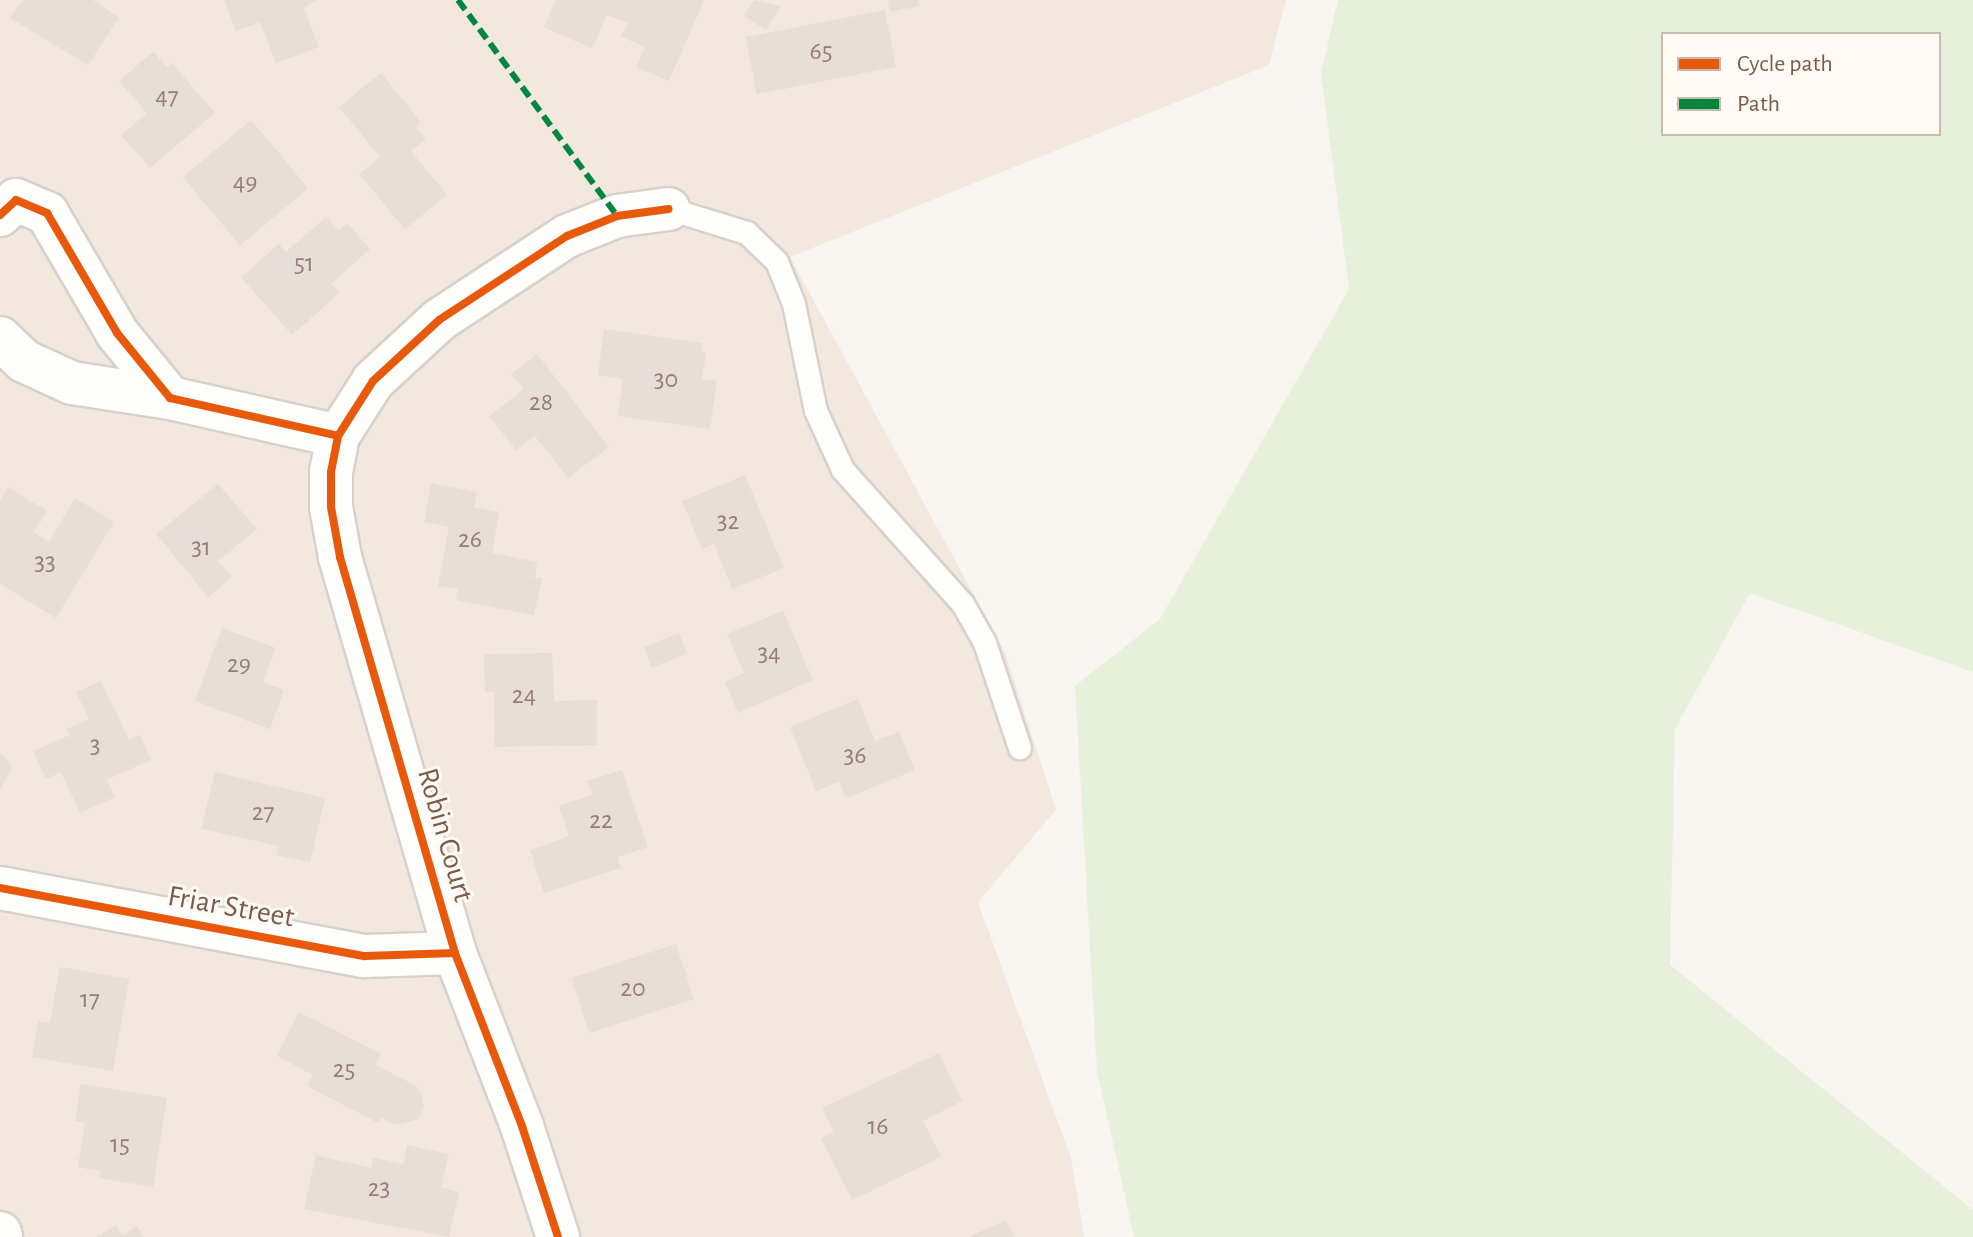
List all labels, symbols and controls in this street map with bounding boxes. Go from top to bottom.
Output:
legend [1661,32,1941,136]
house number: 65 [809,36,833,68]
text: Cycle path [1737,52,1833,76]
house number: 47 [155,81,179,113]
text: Path [1737,92,1780,116]
house number: 49 [233,167,257,199]
house number: 51 [294,248,314,280]
house number: 30 [654,364,678,396]
house number: 28 [529,387,553,419]
house number: 32 [717,506,739,538]
house number: 26 [458,524,482,556]
house number: 31 [191,532,211,564]
house number: 33 [34,547,56,579]
house number: 34 [757,638,781,670]
house number: 29 [227,649,251,681]
house number: 24 [512,680,536,712]
house number: 3 [90,730,100,762]
house number: 36 [844,740,866,772]
street label: Robin Court [409,764,481,906]
house number: 27 [252,797,274,829]
house number: 22 [589,805,613,837]
street label: Friar Street [165,878,297,936]
house number: 20 [620,973,646,1005]
house number: 17 [80,984,100,1016]
house number: 25 [333,1054,355,1086]
house number: 16 [867,1111,889,1143]
house number: 15 [110,1129,130,1161]
house number: 23 [368,1173,390,1205]

